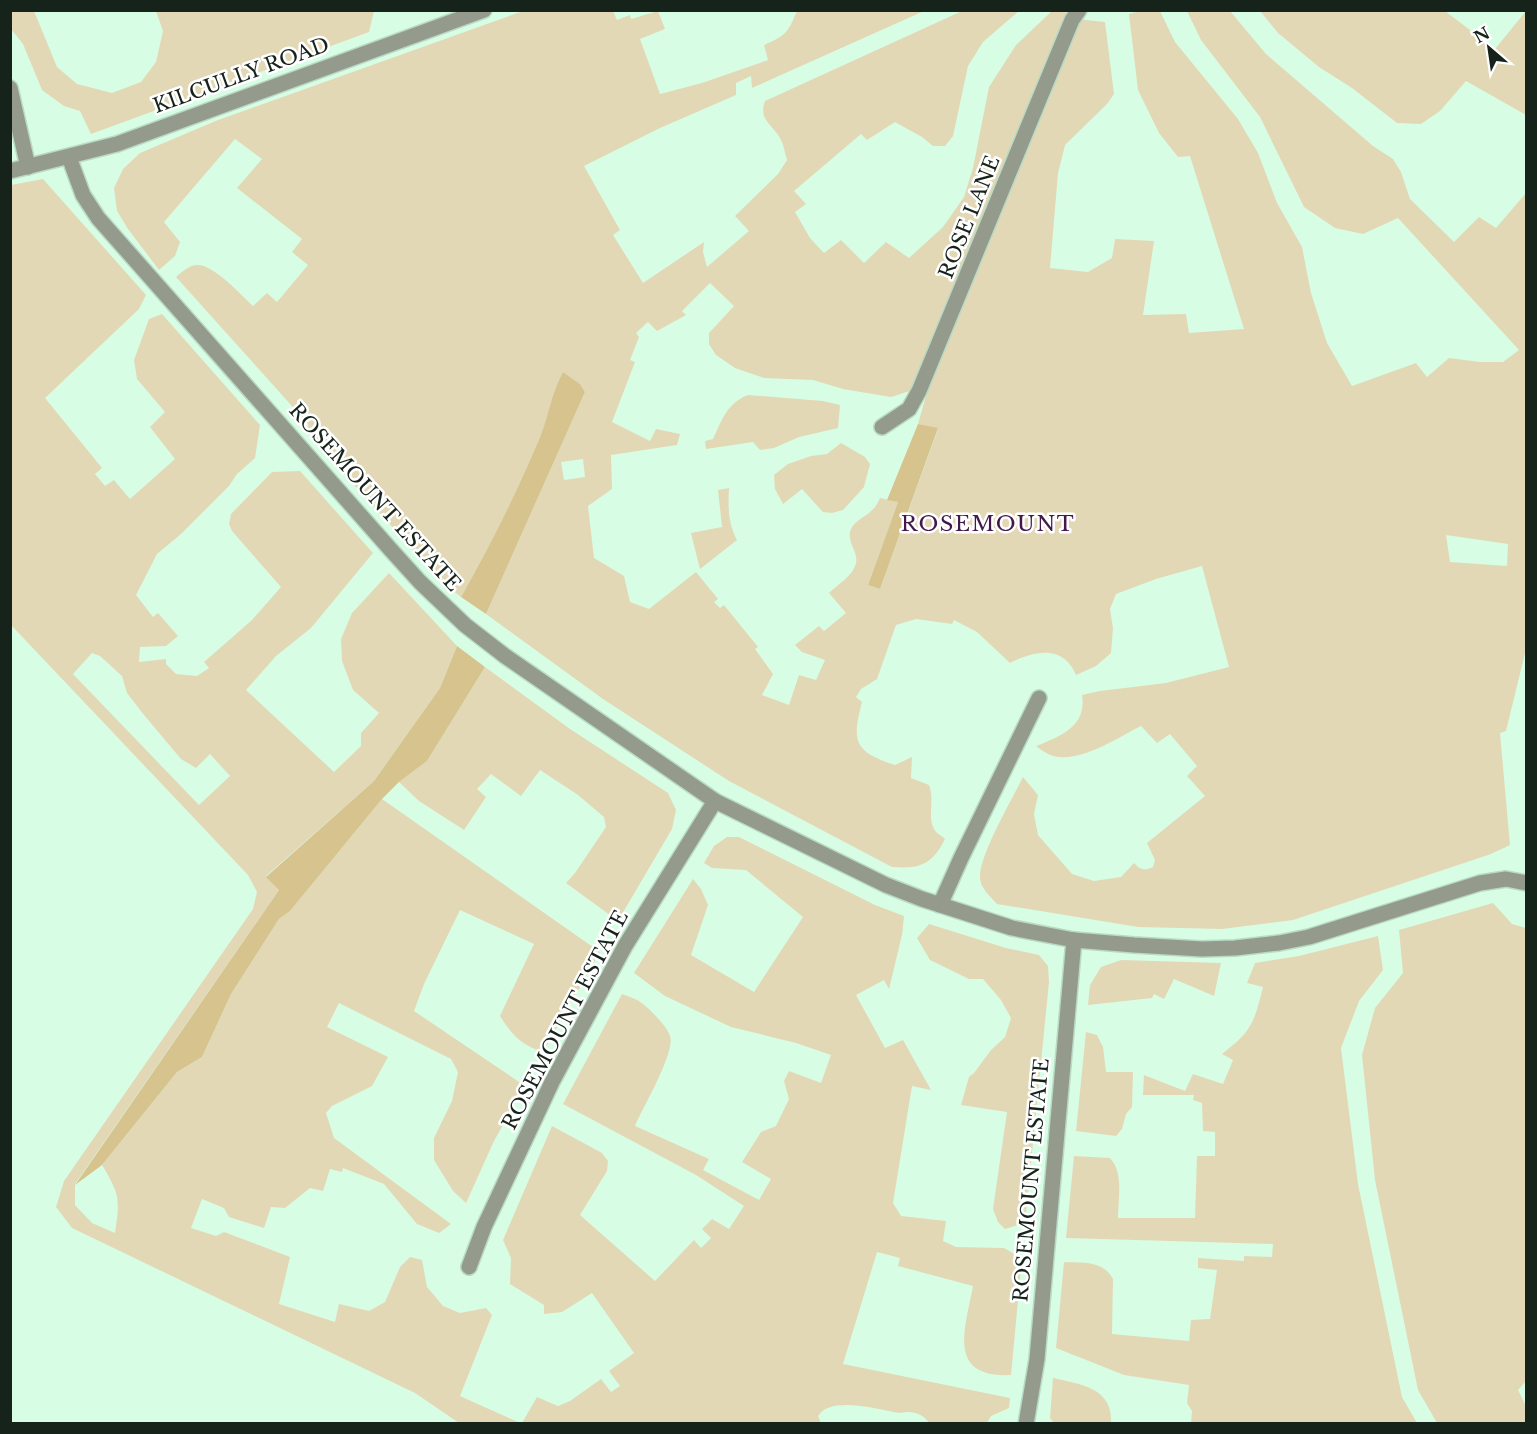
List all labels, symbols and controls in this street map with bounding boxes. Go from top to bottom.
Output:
north arrow [1459,18,1519,78]
text: N [1470,22,1493,47]
street label: KILCULLY ROAD [150,32,332,118]
street label: ROSE LANE [934,152,1004,282]
street label: ROSEMOUNT ESTATE [284,398,466,596]
district label: ROSEMOUNT [901,511,1075,537]
street label: ROSEMOUNT ESTATE [497,906,633,1134]
street label: ROSEMOUNT ESTATE [1008,1057,1054,1303]

